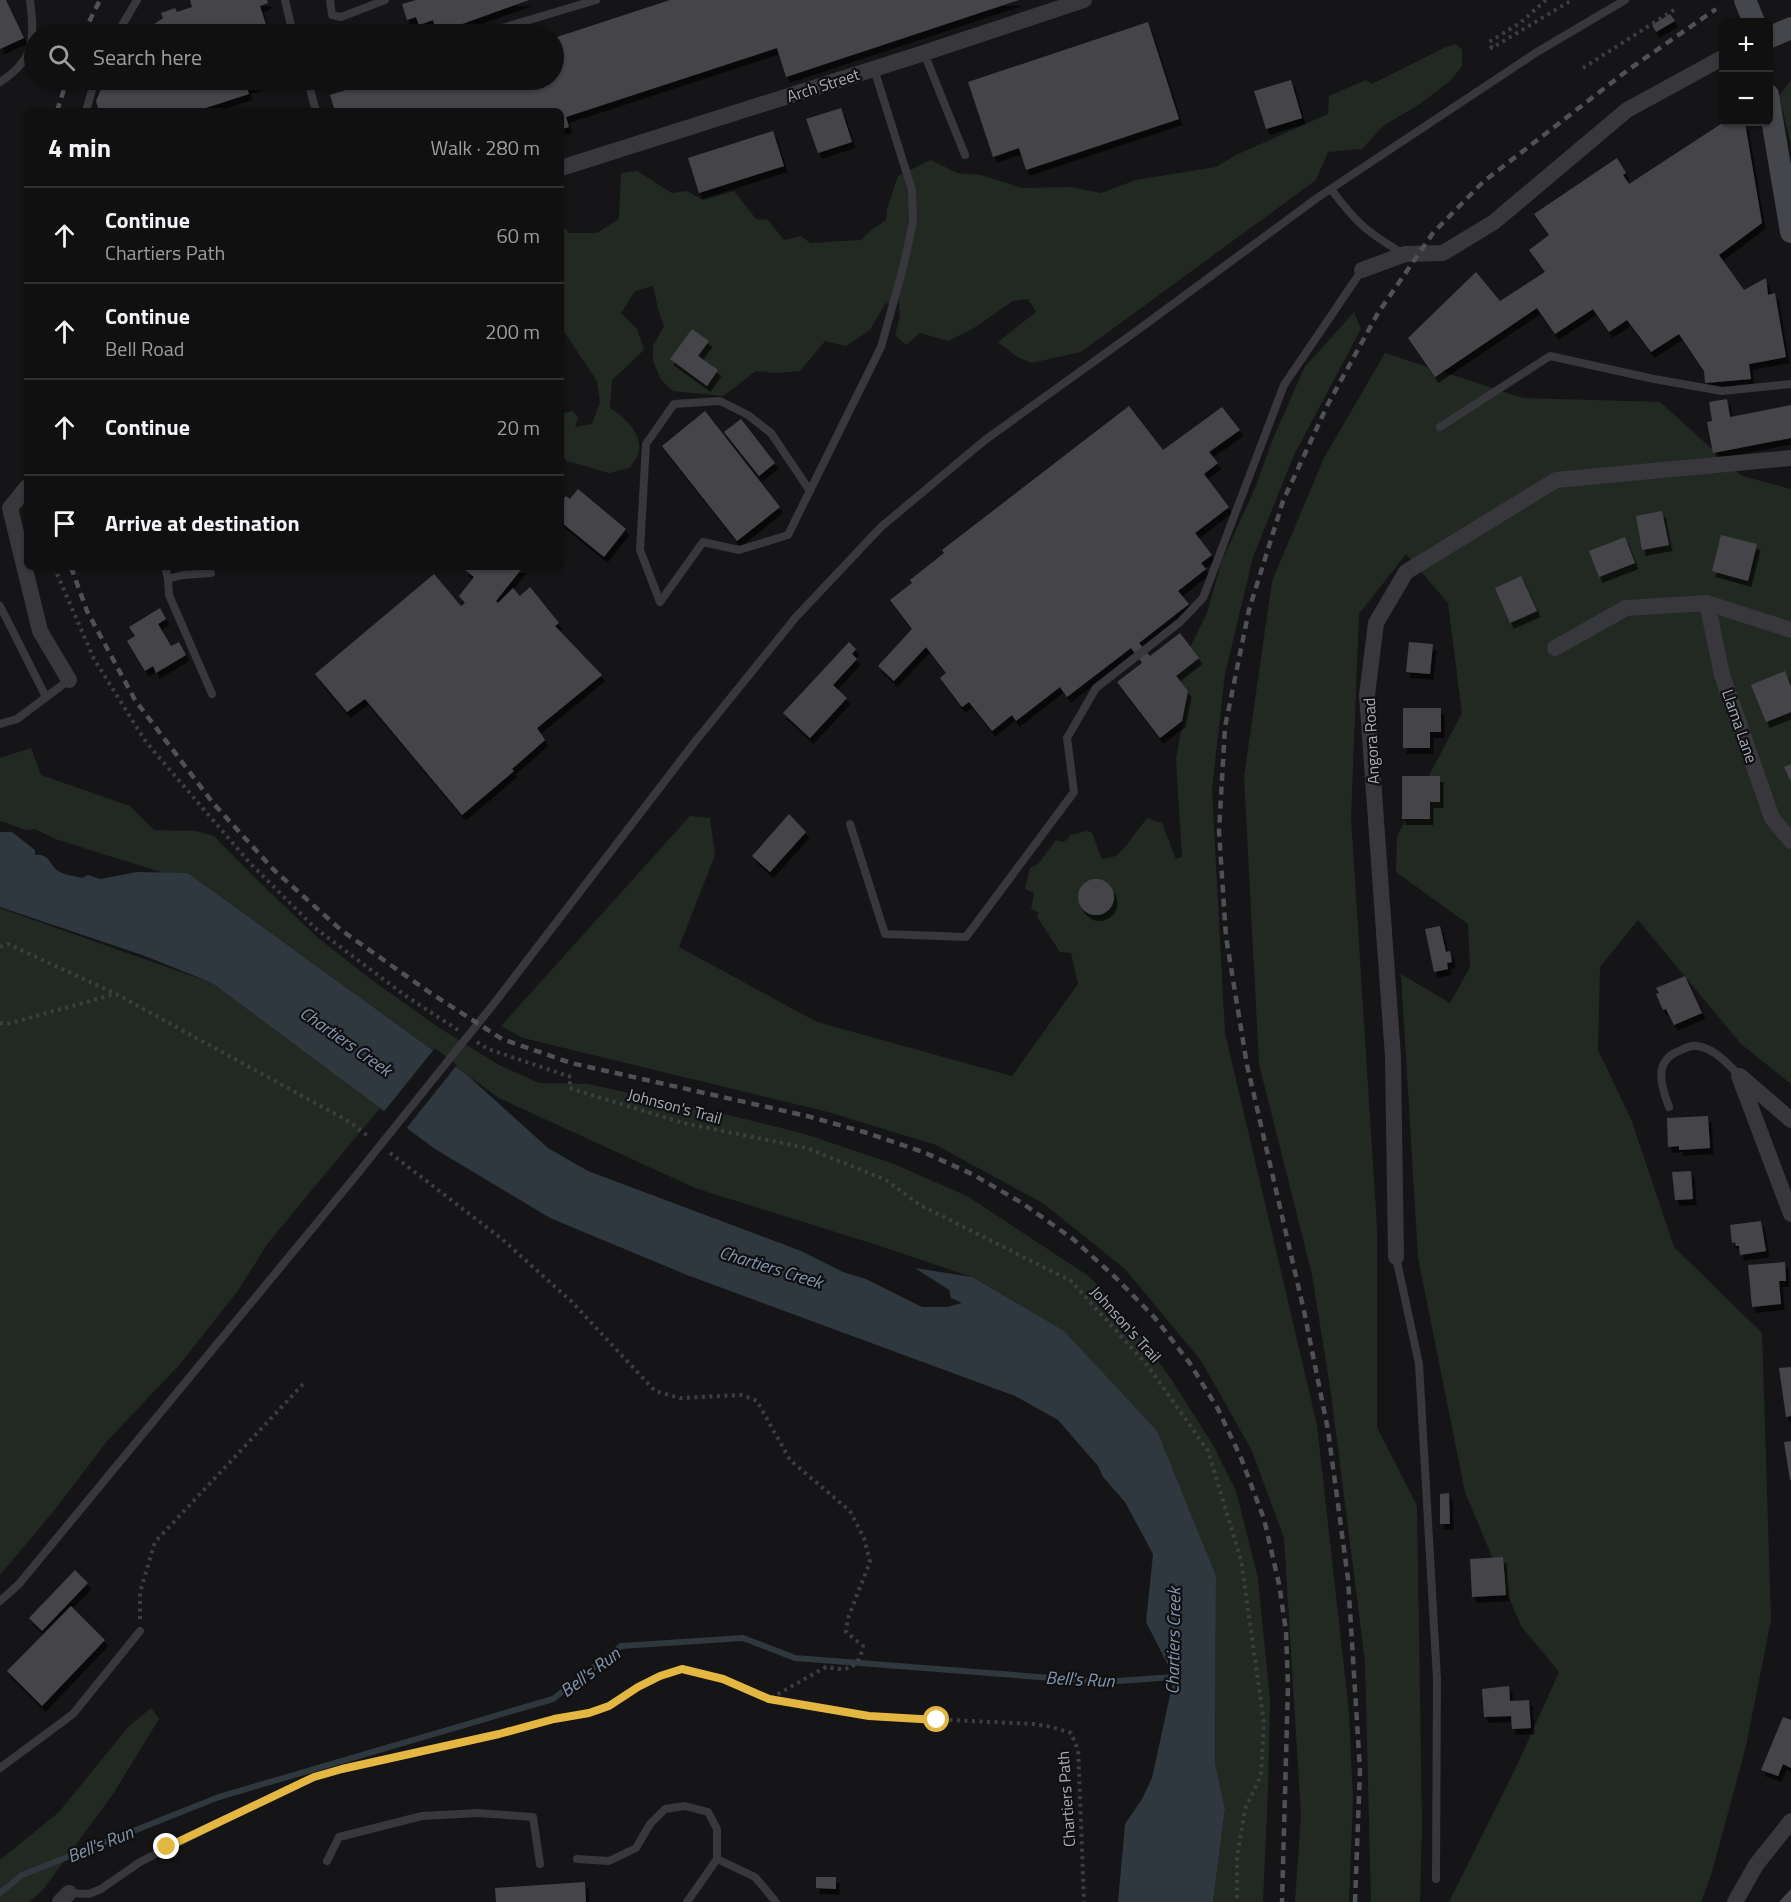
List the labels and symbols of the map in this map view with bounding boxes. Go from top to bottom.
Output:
street label: Arch Street [784,62,863,108]
street label: Llama Lane [1716,686,1764,766]
street label: Angora Road [1357,697,1385,785]
water label: Chartiers Creek [294,999,399,1084]
street label: Johnson's Trail [625,1082,725,1130]
water label: Chartiers Creek [716,1238,828,1296]
street label: Johnson's Trail [1085,1280,1167,1368]
water label: Chartiers Creek [1159,1585,1187,1695]
water label: Bell's Run [554,1640,627,1704]
water label: Bell's Run [1045,1664,1116,1694]
route start [923,1706,949,1732]
street label: Chartiers Path [1051,1750,1081,1848]
water label: Bell's Run [63,1818,138,1869]
route end [153,1833,179,1859]

